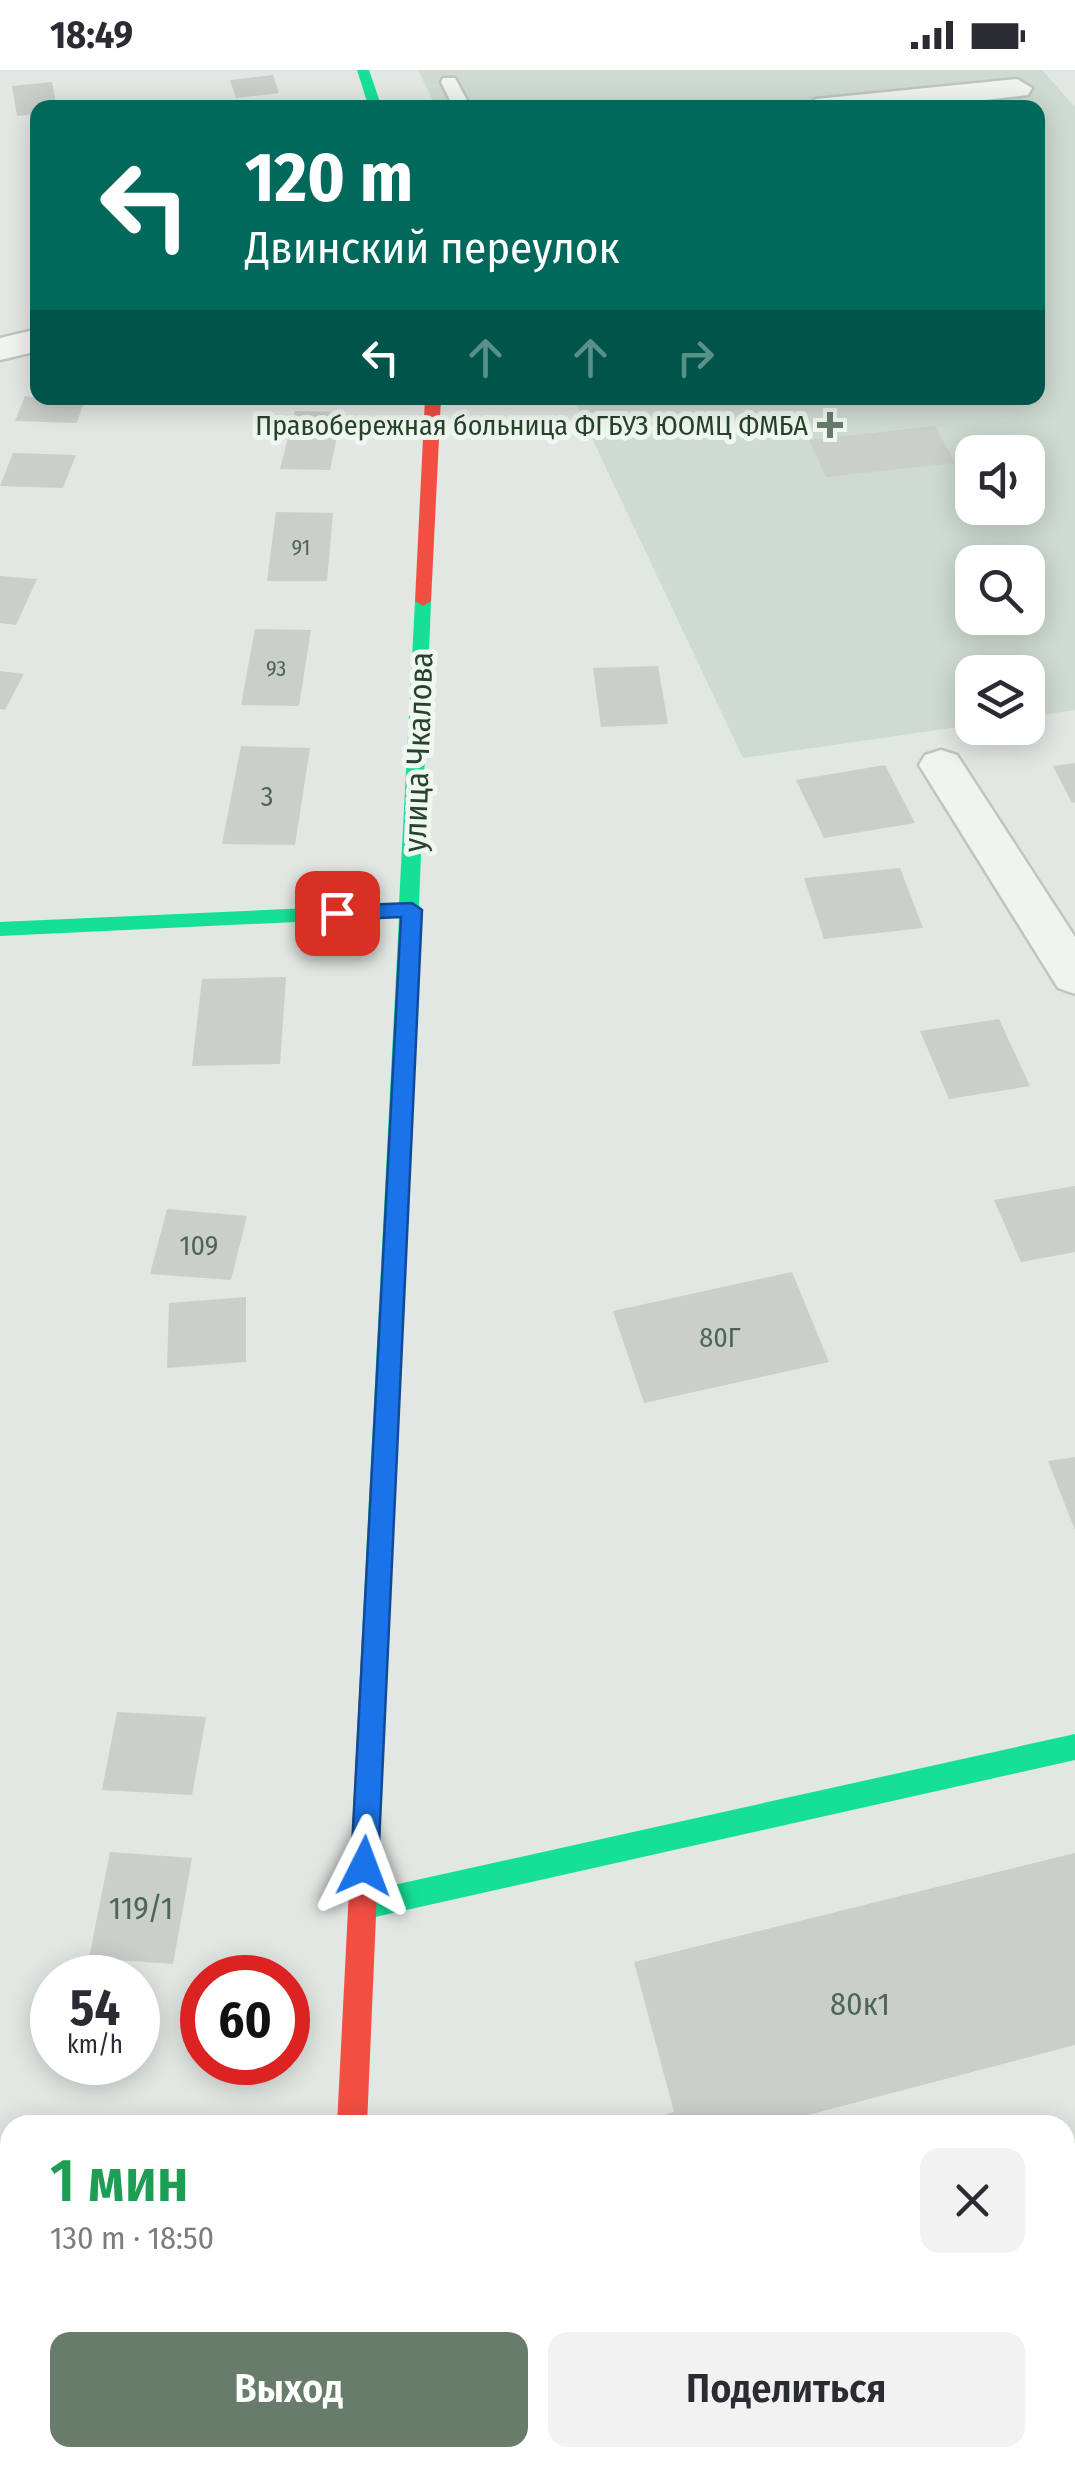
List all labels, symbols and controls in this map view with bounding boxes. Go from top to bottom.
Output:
text: 18:49 [50,12,133,58]
text: 120 m [245,136,413,220]
icon: left [80,140,210,270]
text: Двинский переулок [245,221,620,275]
icon: left [353,330,408,385]
icon: ahead [458,330,513,385]
icon: ahead [563,330,618,385]
icon: right [668,330,723,385]
place label: Правобережная больница ФГБУЗ ЮОМЦ ФМБА [255,409,808,442]
marker: Правобережная больница ФГБУЗ ЮОМЦ ФМБА [817,412,843,438]
map controls [955,435,1045,745]
button: sound [955,435,1045,525]
house number: 91 [292,534,310,561]
button: search [955,545,1045,635]
street label: улица Чкалова [396,651,440,853]
house number: 93 [266,655,286,682]
button: layers [955,655,1045,745]
house number: 3 [261,780,273,813]
pin [295,871,380,956]
icon: arrive [310,886,365,941]
house number: 109 [180,1229,218,1262]
house number: 80Г [699,1321,741,1354]
position arrow [312,1814,416,1918]
house number: 119/1 [109,1889,173,1927]
speed limit sign: 60 [180,1955,310,2085]
text: 54 [70,1978,120,2038]
house number: 80к1 [830,1985,890,2023]
text: km/h [67,2030,123,2060]
text: 1 мин [50,2145,189,2217]
button: close [920,2148,1025,2253]
text: 130 m · 18:50 [50,2219,214,2257]
button: Выход [50,2332,528,2447]
button: Поделиться [548,2332,1025,2447]

